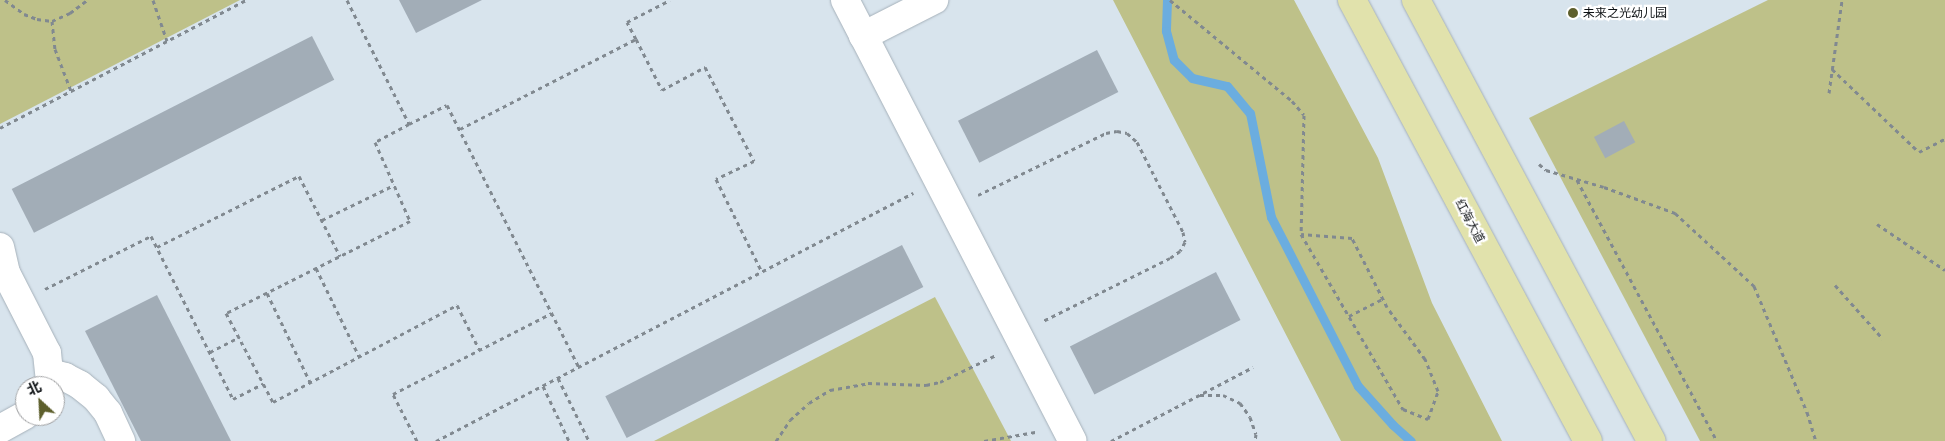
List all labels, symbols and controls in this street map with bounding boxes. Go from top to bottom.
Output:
place label: 未来之光幼儿园 [1583,6,1667,20]
marker: 未来之光幼儿园 [1567,7,1579,19]
street label: 红海大道 [1452,196,1488,246]
north arrow [15,376,65,426]
text: 北 [24,377,44,399]

